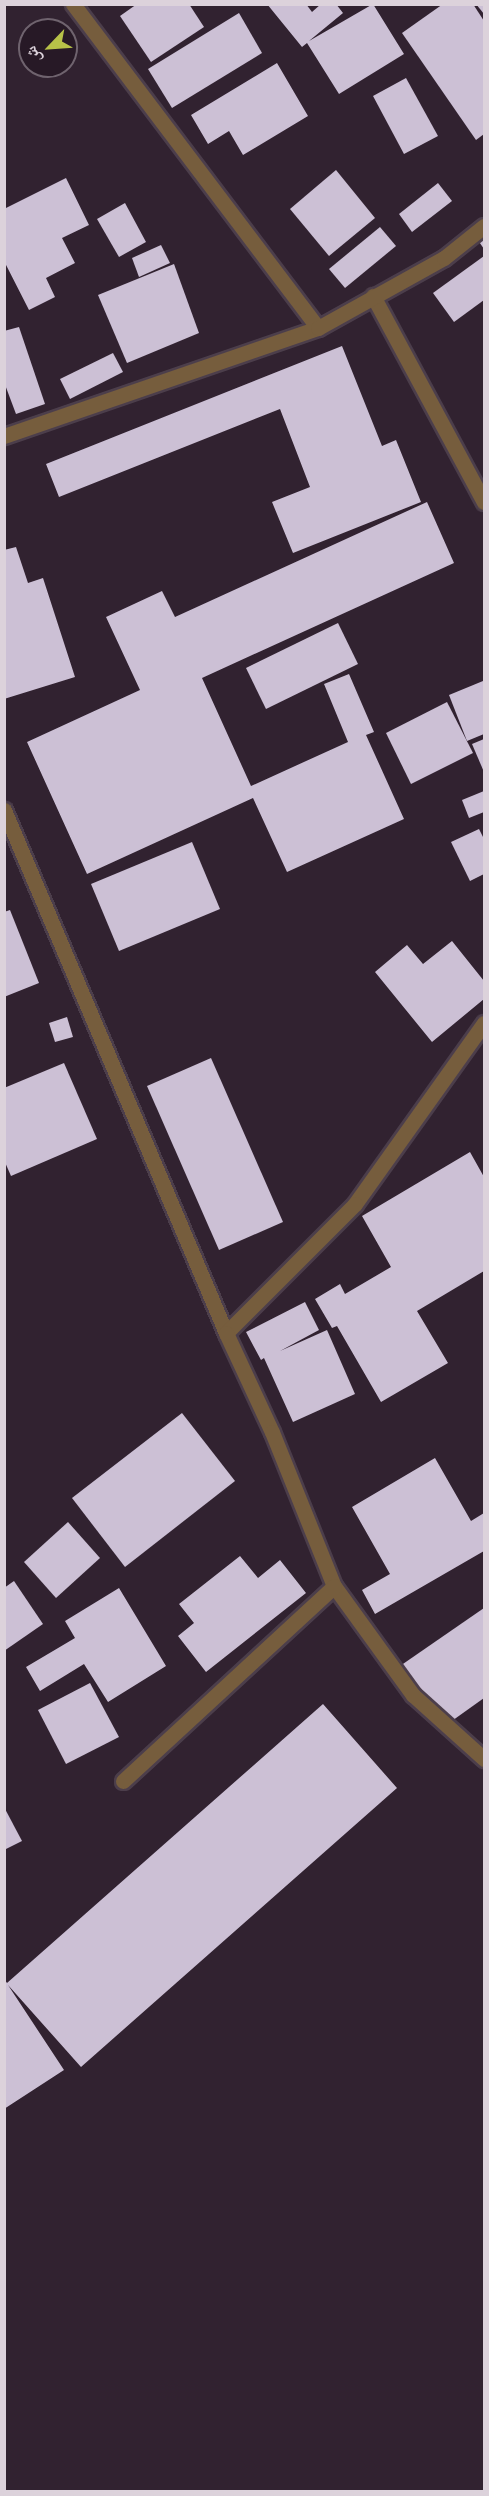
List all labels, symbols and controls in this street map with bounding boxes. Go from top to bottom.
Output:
north arrow [18,18,78,78]
text: ش [21,43,45,67]

